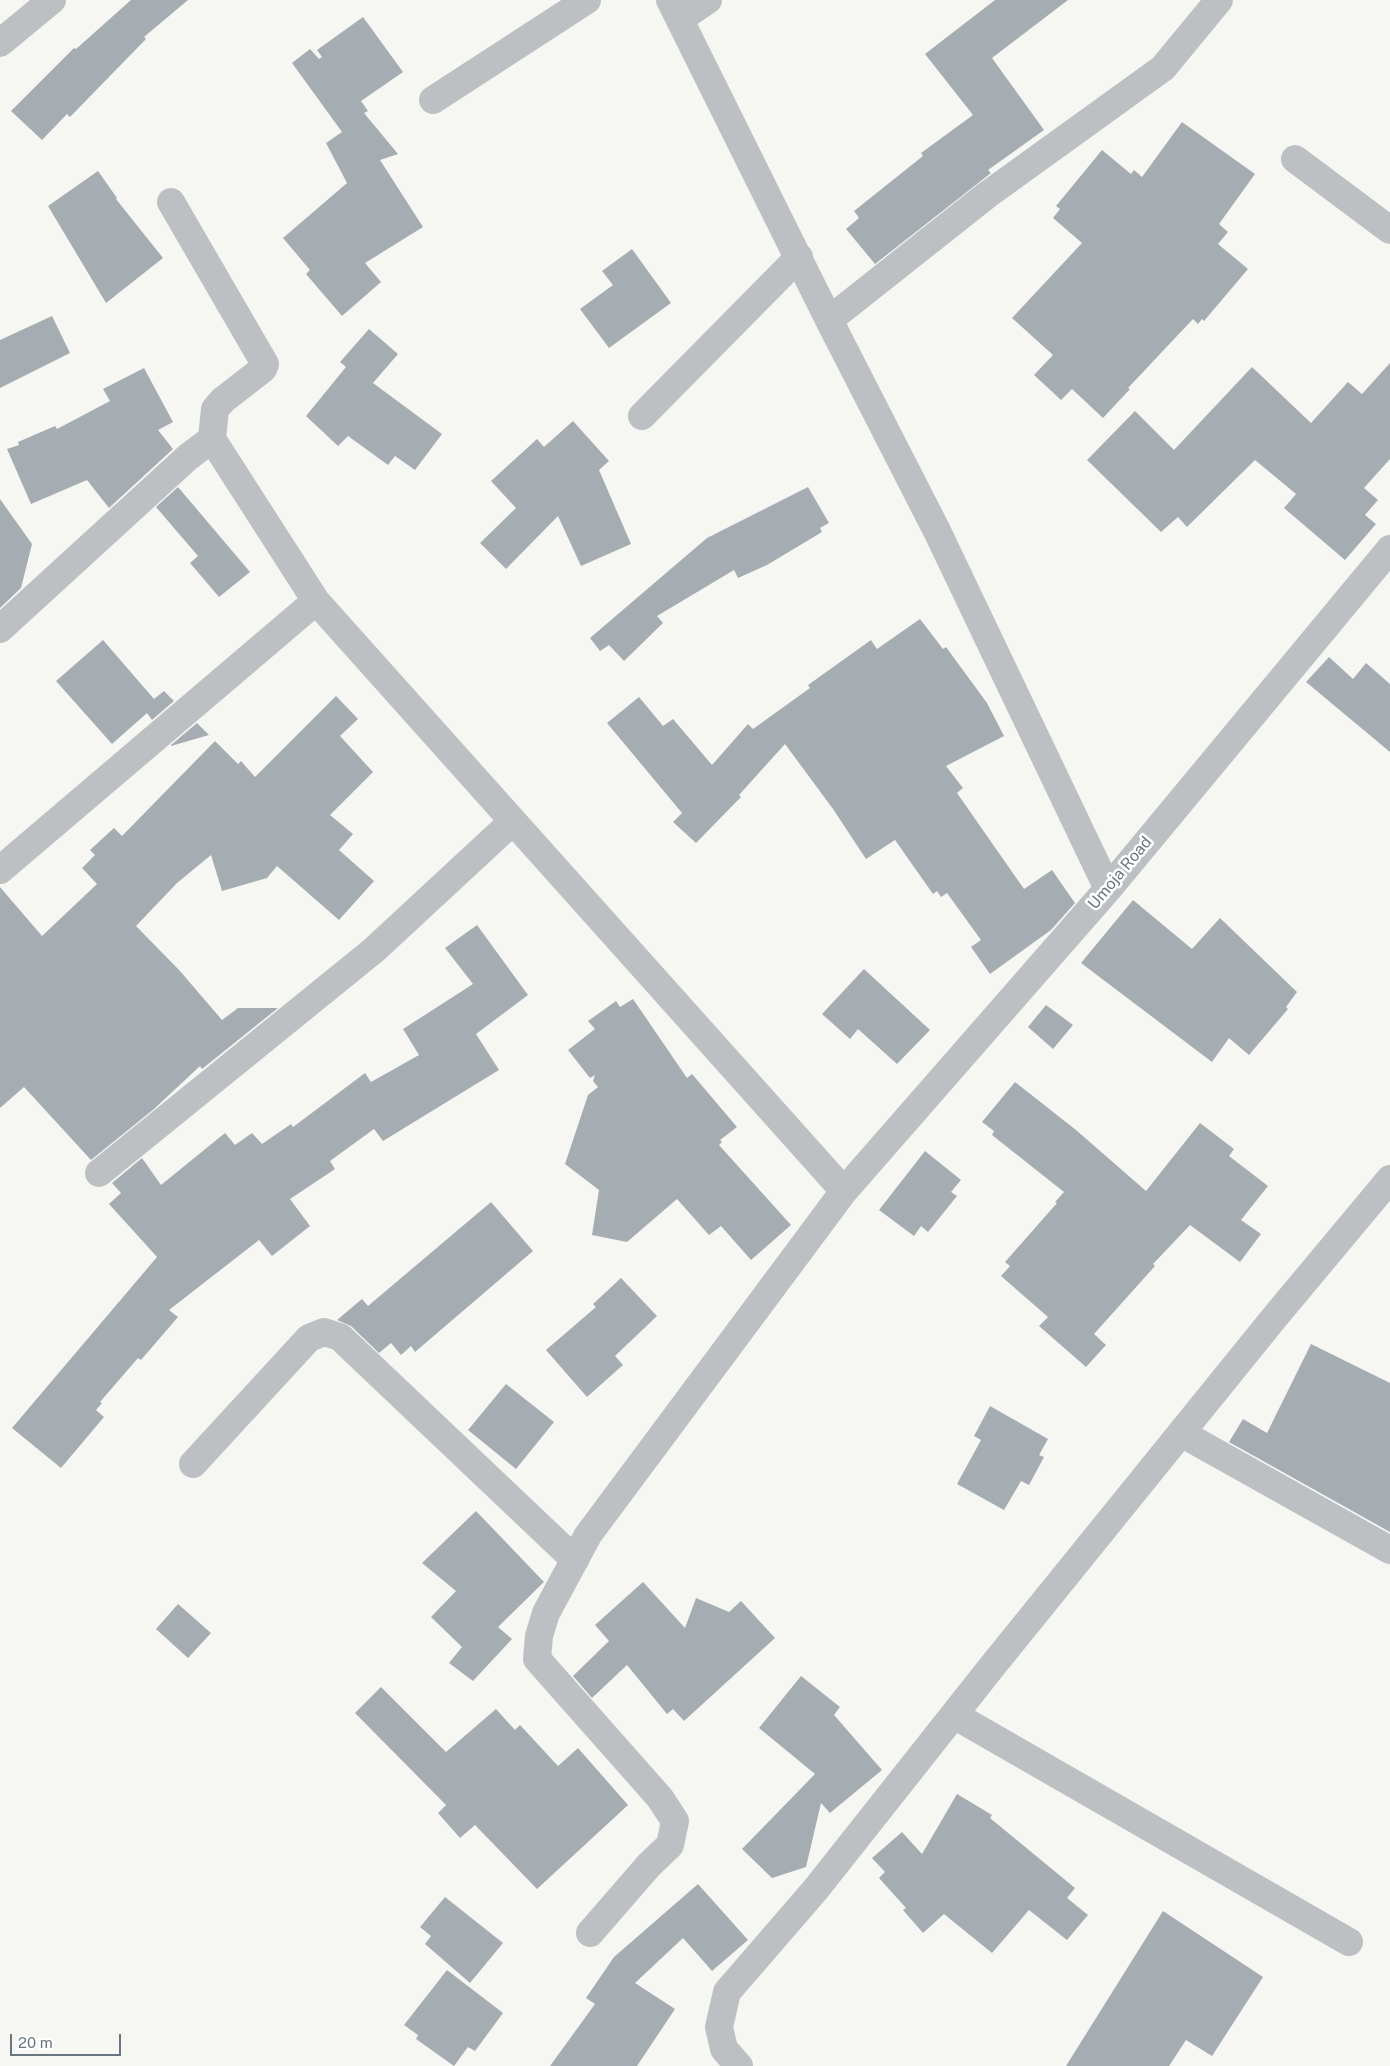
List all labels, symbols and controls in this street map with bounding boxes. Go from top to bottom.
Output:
street label: Umoja Road [1084,833,1156,913]
scale bar [12,2024,124,2056]
text: 20 m [18,2034,53,2051]

